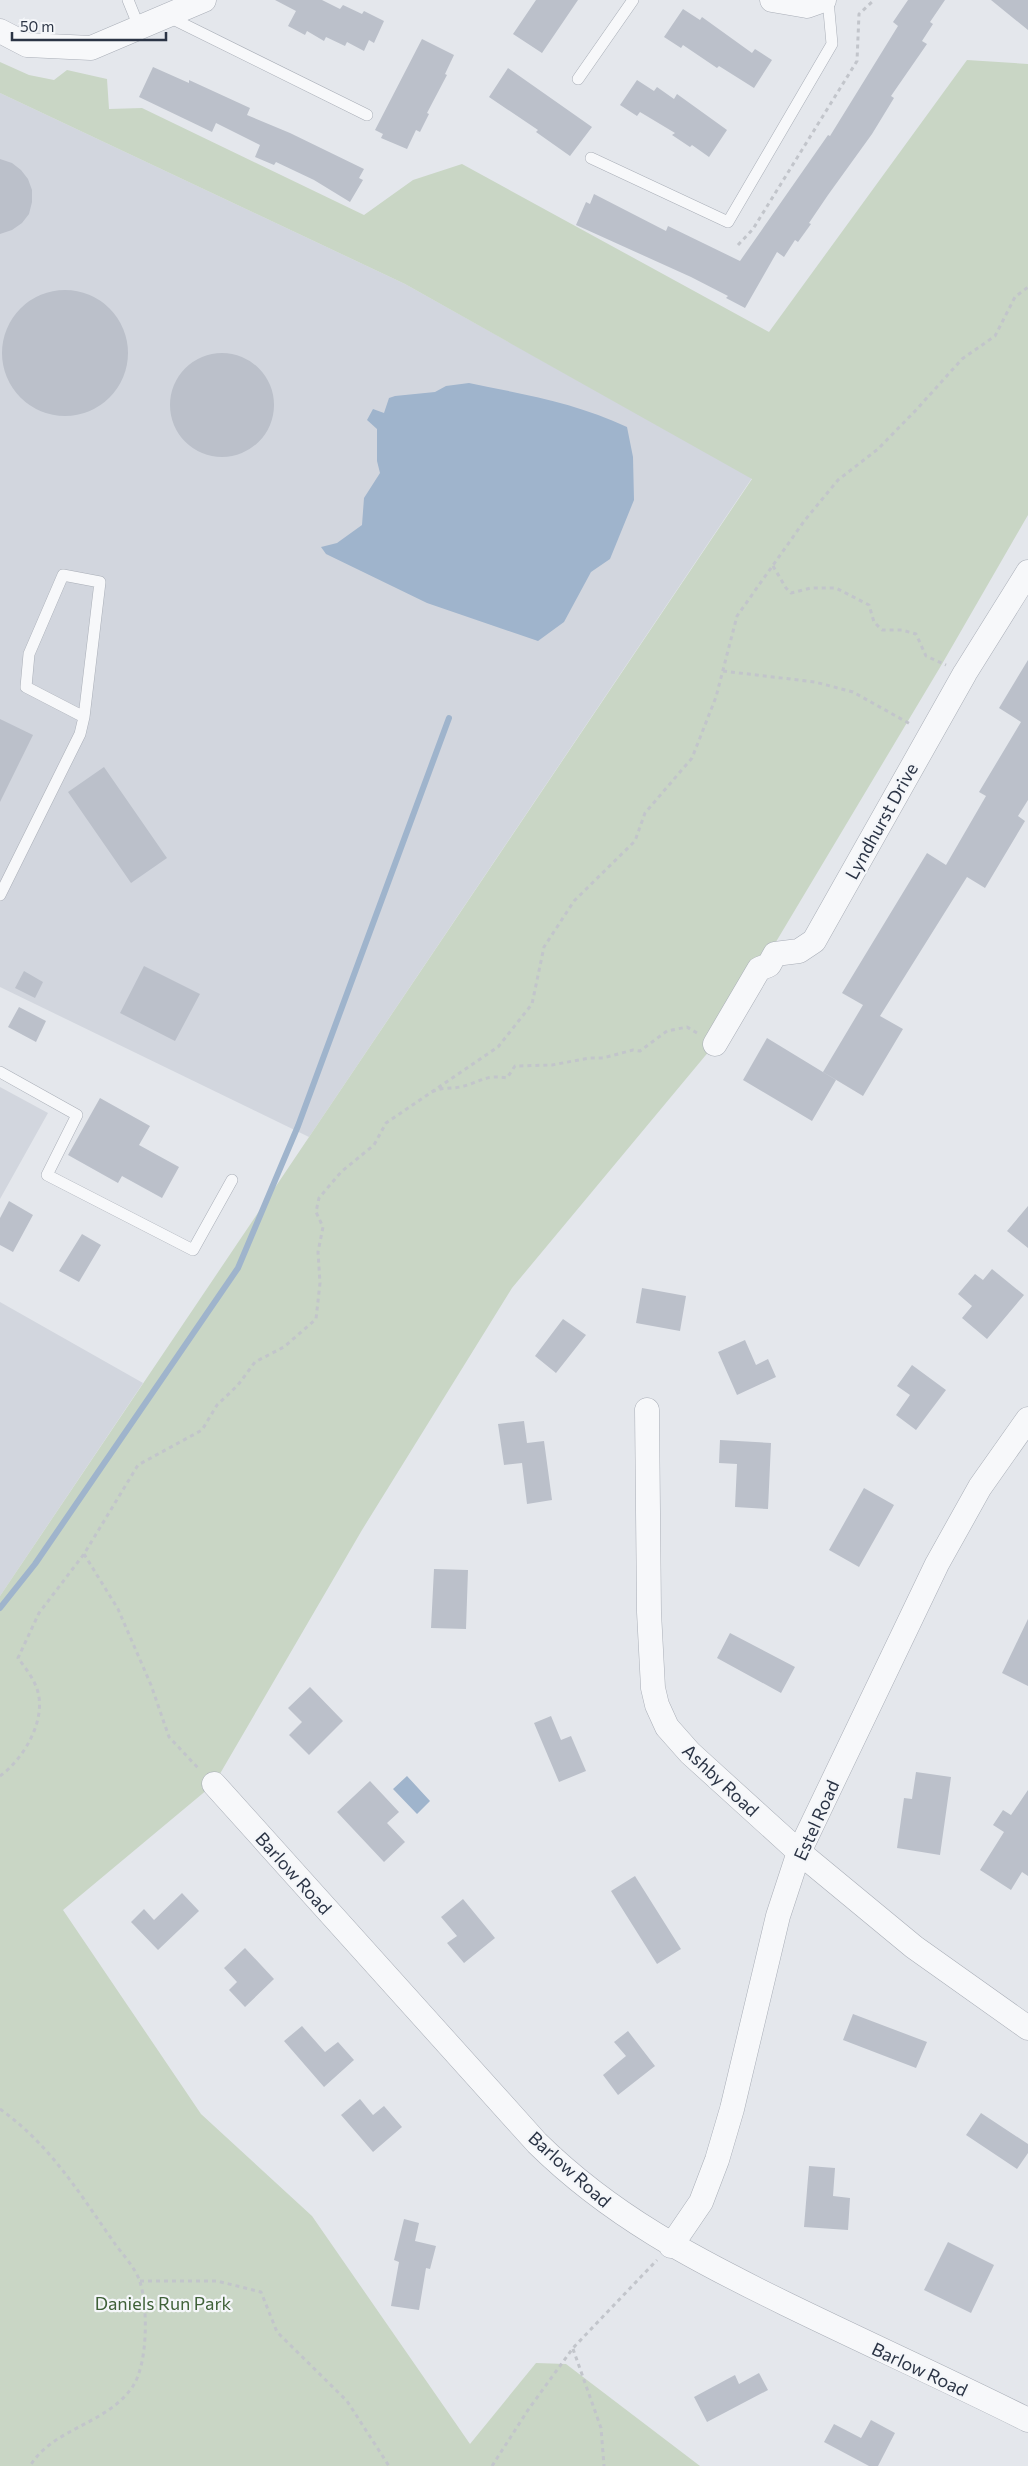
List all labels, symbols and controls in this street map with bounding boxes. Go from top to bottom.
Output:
scale bar [12,10,166,42]
text: 50 m [20,17,54,35]
street label: Lyndhurst Drive [840,759,922,883]
street label: Ashby Road [678,1739,764,1821]
street label: Estel Road [789,1776,843,1864]
street label: Barlow Road [251,1827,337,1919]
street label: Barlow Road [524,2126,616,2212]
park label: Daniels Run Park [95,2292,232,2314]
street label: Barlow Road [869,2337,971,2401]

